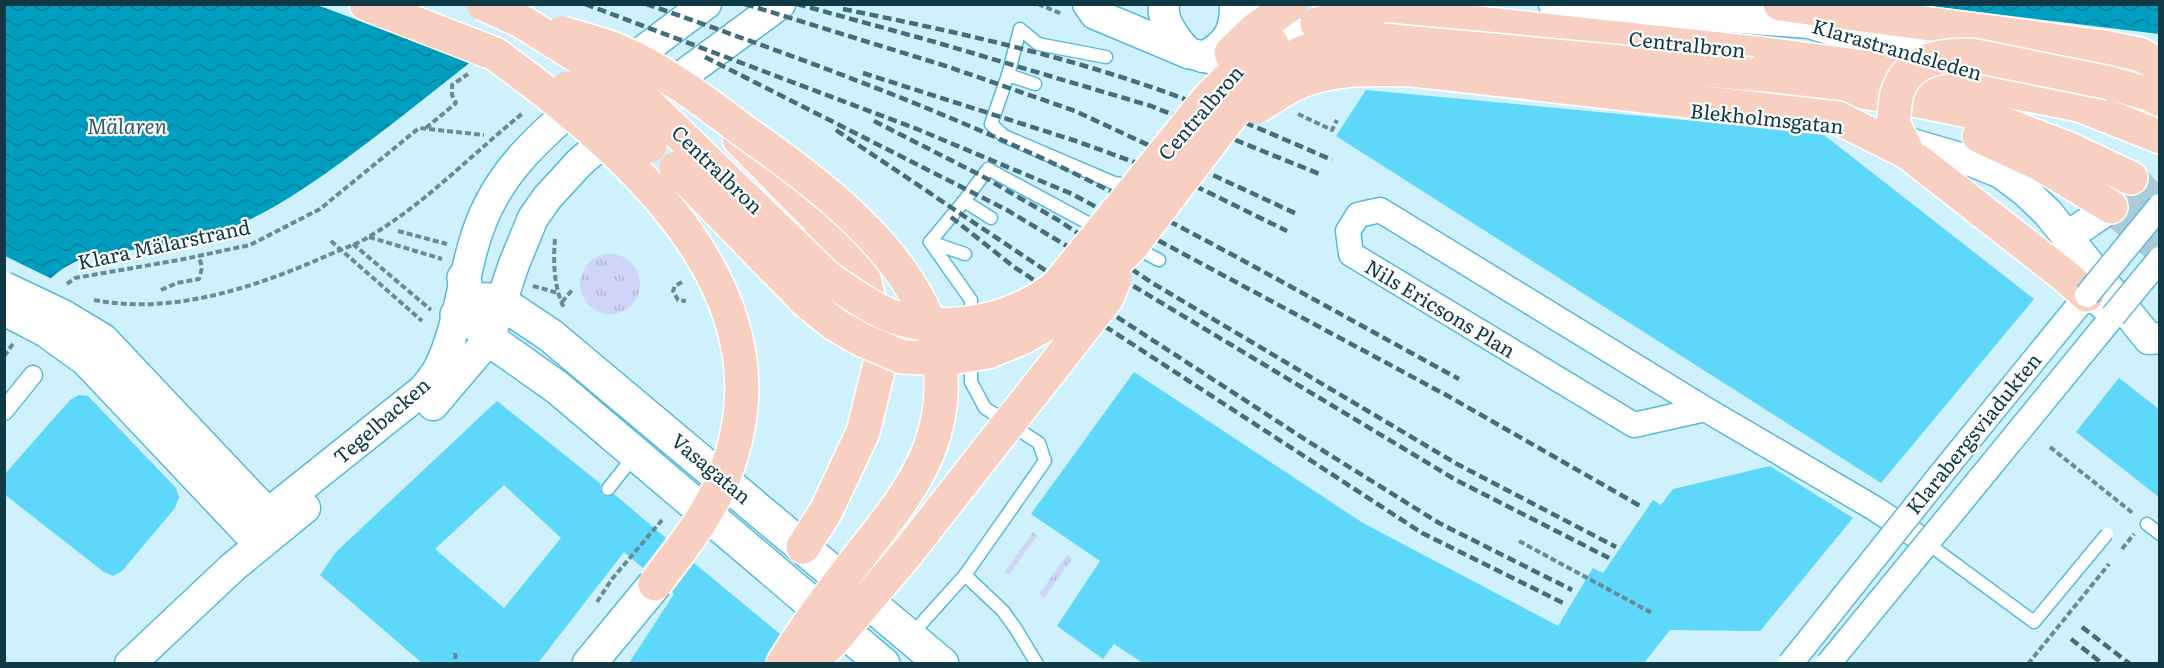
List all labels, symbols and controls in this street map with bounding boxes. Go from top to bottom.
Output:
street label: Klarastrandsleden [1809,9,1986,87]
street label: Centralbron [1627,22,1747,64]
street label: Centralbron [1150,58,1249,166]
street label: Blekholmsgatan [1689,94,1845,140]
water label: Mälaren [87,109,168,140]
street label: Centralbron [666,117,771,220]
street label: Klara Mälarstrand [75,210,253,276]
street label: Nils Ericsons Plan [1360,251,1522,364]
street label: Klarabergsviadukten [1898,345,2047,520]
street label: Tegelbacken [326,369,436,470]
street label: Vasagatan [666,425,759,510]

